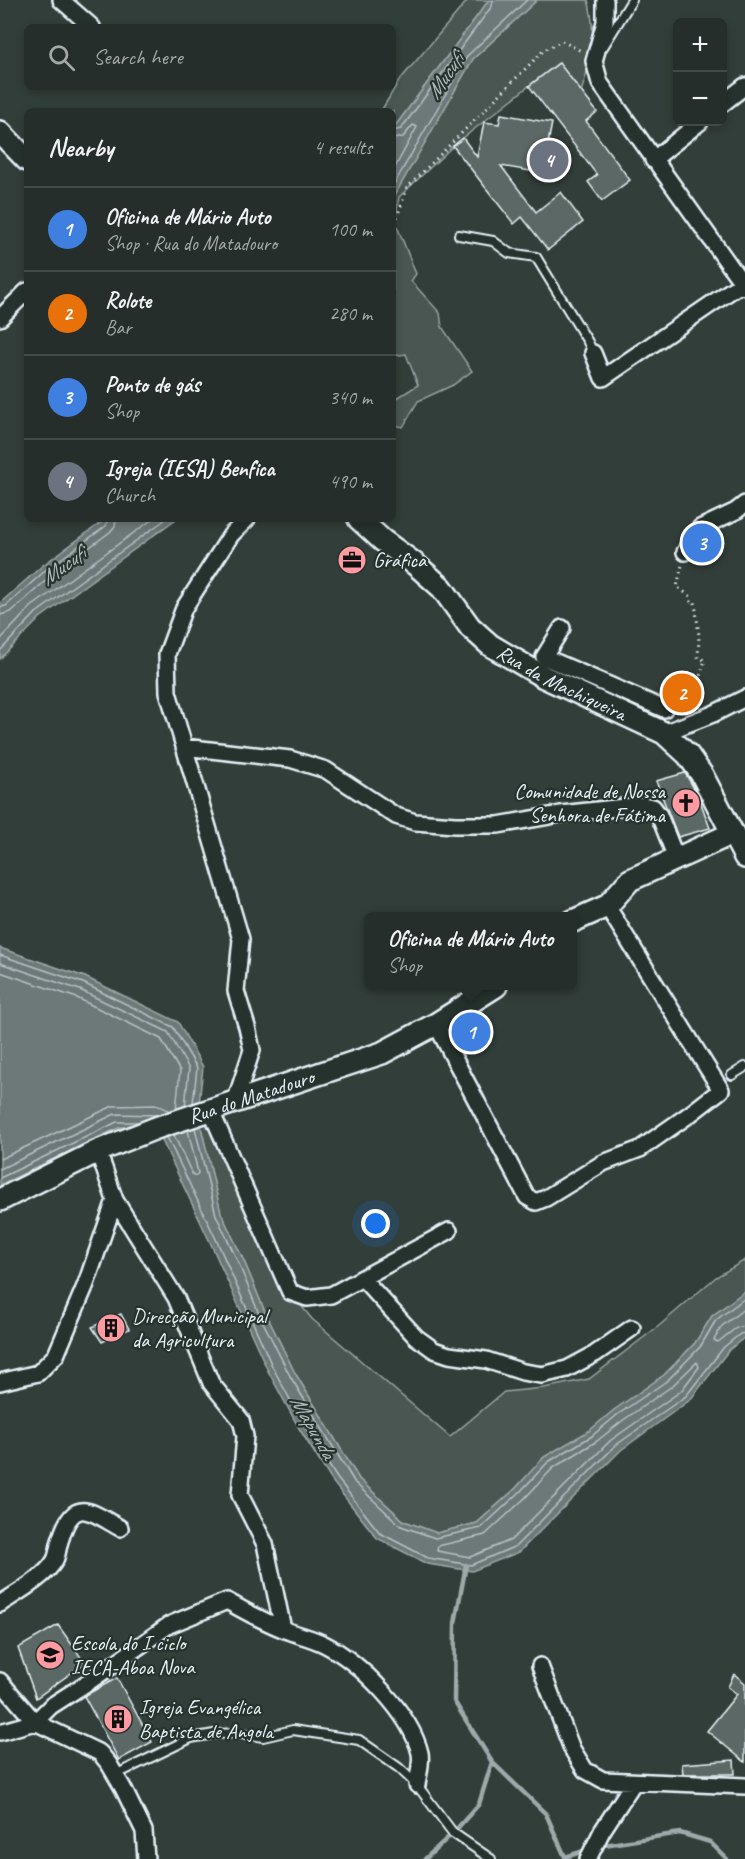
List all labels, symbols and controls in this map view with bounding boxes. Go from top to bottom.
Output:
map controls [673,18,727,126]
button: + [673,18,727,72]
search box [24,24,396,90]
icon: search [45,41,78,74]
text: Search here [93,43,183,71]
water label: Mucufi [419,43,473,104]
button: − [673,72,727,126]
text: Nearby [48,131,113,164]
text: 4 results [313,135,372,160]
pin: 4 [530,138,568,182]
text: Oficina de Mário Auto [105,203,270,231]
text: 1 [63,217,72,242]
text: 100 m [329,217,372,242]
text: Shop · Rua do Matadouro [105,231,277,256]
text: Rolote [105,287,151,315]
text: 2 [63,301,72,326]
text: 280 m [329,301,372,326]
text: Bar [105,315,131,340]
text: Ponto de gás [105,371,200,399]
text: 3 [63,385,72,410]
text: 340 m [329,385,372,410]
text: Shop [105,399,139,424]
text: Igreja (IESA) Benfica [105,455,275,483]
text: 4 [63,469,72,494]
text: 490 m [329,469,372,494]
text: Church [105,483,155,508]
pin: 3 [682,520,722,566]
water label: Mucufi [35,537,95,592]
office icon: Gráfica [336,544,368,576]
place label: Gráfica [373,547,428,573]
street label: Rua da Machiqueira [492,639,632,727]
pin: 2 [662,670,702,716]
place label: Comunidade de Nossa Senhora de Fátima [514,778,667,828]
church icon: Comunidade de Nossa Senhora de Fátima [670,787,702,819]
popup [364,912,577,990]
text: Oficina de Mário Auto [388,925,553,953]
text: Shop [388,953,422,978]
pin: 1 [452,1010,490,1054]
street label: Rua do Matadouro [185,1063,320,1129]
your location [361,1209,390,1238]
place label: Direcção Municipal da Agricultura [132,1303,270,1353]
building icon: Direcção Municipal da Agricultura [95,1312,127,1344]
water label: Mapunda [284,1390,344,1467]
place label: Escola do I ciclo IECA-Aboa Nova [71,1630,196,1680]
school or university icon: Escola do I ciclo IECA-Aboa Nova [34,1639,66,1671]
place label: Igreja Evangélica Baptista de Angola [139,1694,275,1744]
building icon: Igreja Evangélica Baptista de Angola [102,1703,134,1735]

